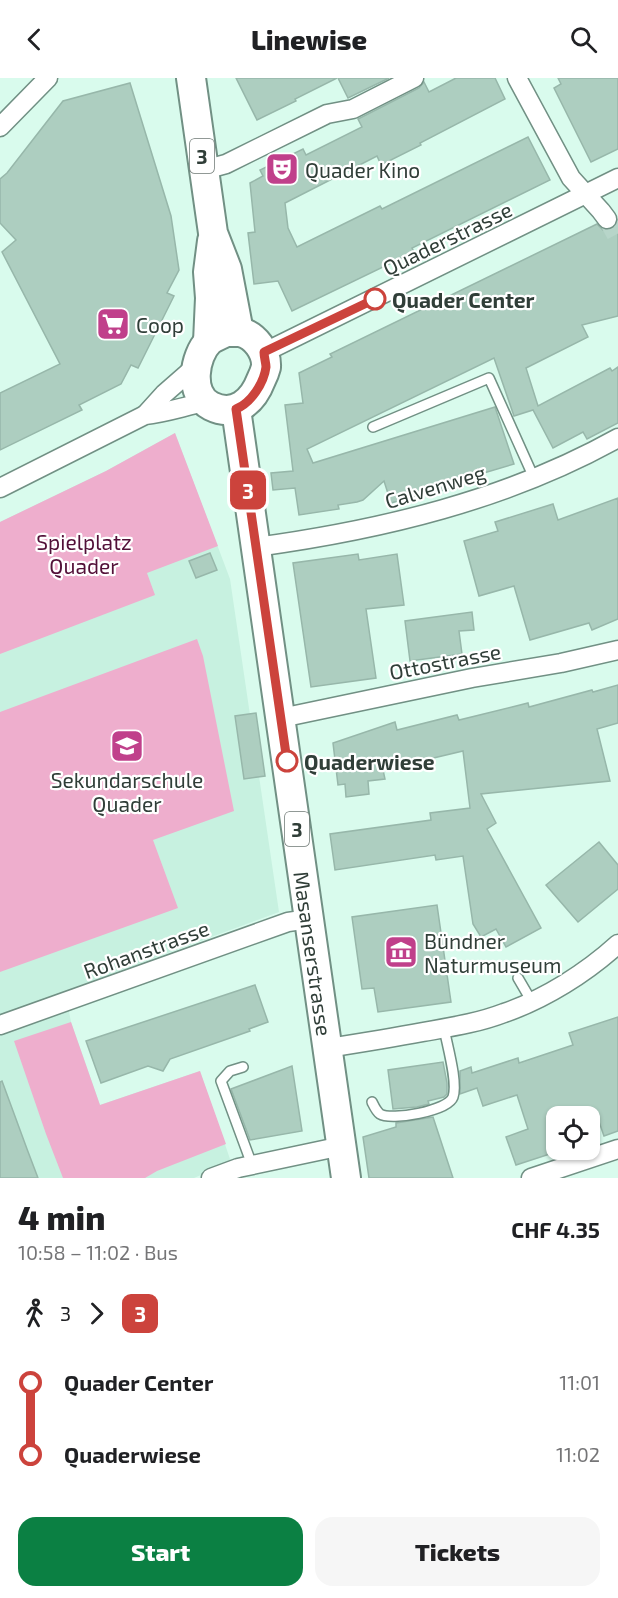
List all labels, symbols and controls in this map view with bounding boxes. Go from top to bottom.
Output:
icon: back [18,23,51,56]
text: Linewise [251,23,367,55]
icon: search [567,23,600,56]
road number: 3 [190,139,214,173]
theatre icon: Quader Kino [264,151,300,187]
place label: Quader Kino [305,157,420,183]
street label: Quaderstrasse [378,196,516,281]
place label: Quader Center [392,287,535,313]
marker: Quader Center [364,288,386,310]
supermarket icon: Coop [95,306,131,342]
place label: Coop [136,312,184,337]
street label: Calvenweg [382,459,489,513]
line badge: 3 [228,470,268,510]
text: 3 [242,478,254,503]
park label: Spielplatz Quader [36,529,132,579]
street label: Ottostrasse [387,638,503,684]
school or university icon: Sekundarschule Quader [109,728,145,764]
place label: Quaderwiese [304,749,435,775]
marker: Quaderwiese [276,750,298,772]
place label: Sekundarschule Quader [51,767,203,817]
road number: 3 [285,812,309,846]
street label: Masanserstrasse [290,870,338,1037]
street label: Rohanstrasse [80,915,212,983]
place label: Bündner Naturmuseum [424,928,561,977]
museum icon: Bündner Naturmuseum [383,934,419,970]
map controls [546,1106,600,1160]
button: locate [546,1106,600,1160]
text: 4 min [18,1197,105,1237]
text: CHF 4.35 [511,1216,600,1242]
text: 10:58 – 11:02 · Bus [18,1240,178,1264]
icon: walk [18,1297,51,1330]
icon: forward [80,1297,113,1330]
text: 3 [60,1301,71,1325]
text: 3 [134,1301,146,1326]
text: Quader Center [64,1369,213,1395]
text: 11:01 [559,1370,600,1394]
text: Quaderwiese [64,1441,201,1467]
text: 11:02 [556,1442,600,1466]
button: Start [18,1517,303,1586]
button: Tickets [315,1517,600,1586]

